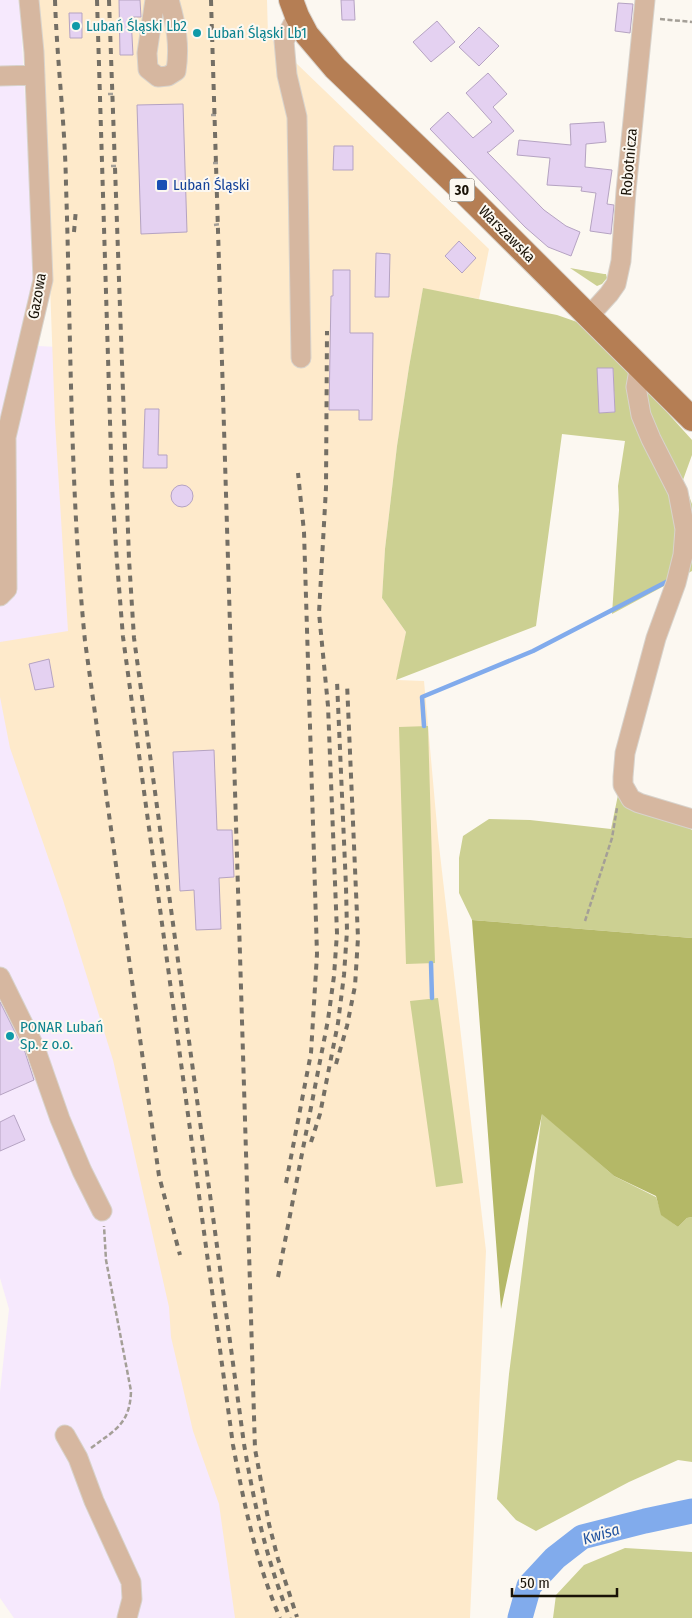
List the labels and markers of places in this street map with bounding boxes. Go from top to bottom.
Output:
place label: Lubań Śląski Lb2 [86,17,187,35]
marker: Lubań Śląski Lb2 [70,20,82,32]
place label: Lubań Śląski Lb1 [207,24,307,42]
marker: Lubań Śląski Lb1 [191,27,203,39]
place label: Lubań Śląski [173,176,250,194]
marker: Lubań Śląski [155,178,169,192]
place label: PONAR Lubań Sp. z o.o. [20,1018,103,1053]
marker: PONAR Lubań Sp. z o.o. [4,1030,16,1042]

